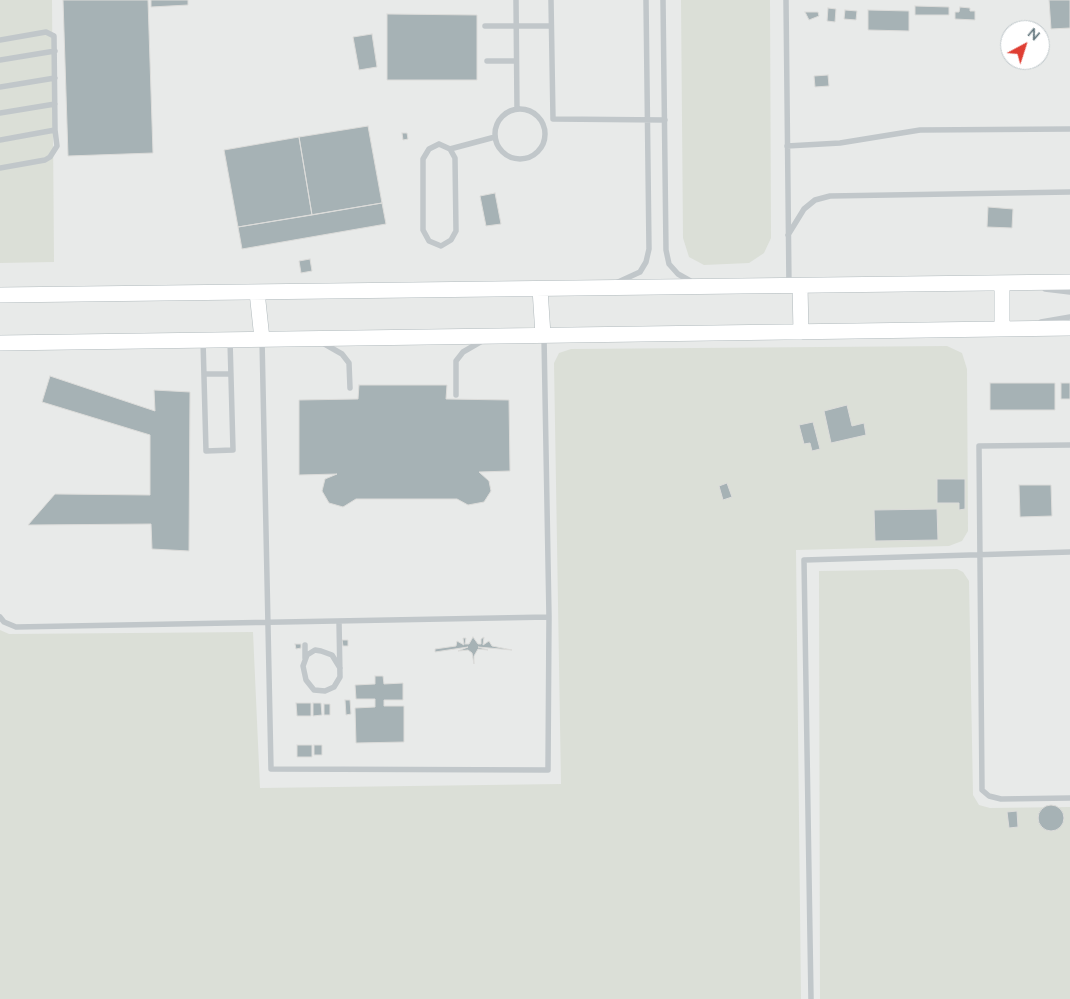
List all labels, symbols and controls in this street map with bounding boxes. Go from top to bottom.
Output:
north arrow [1000,20,1050,70]
text: N [1025,24,1044,44]

